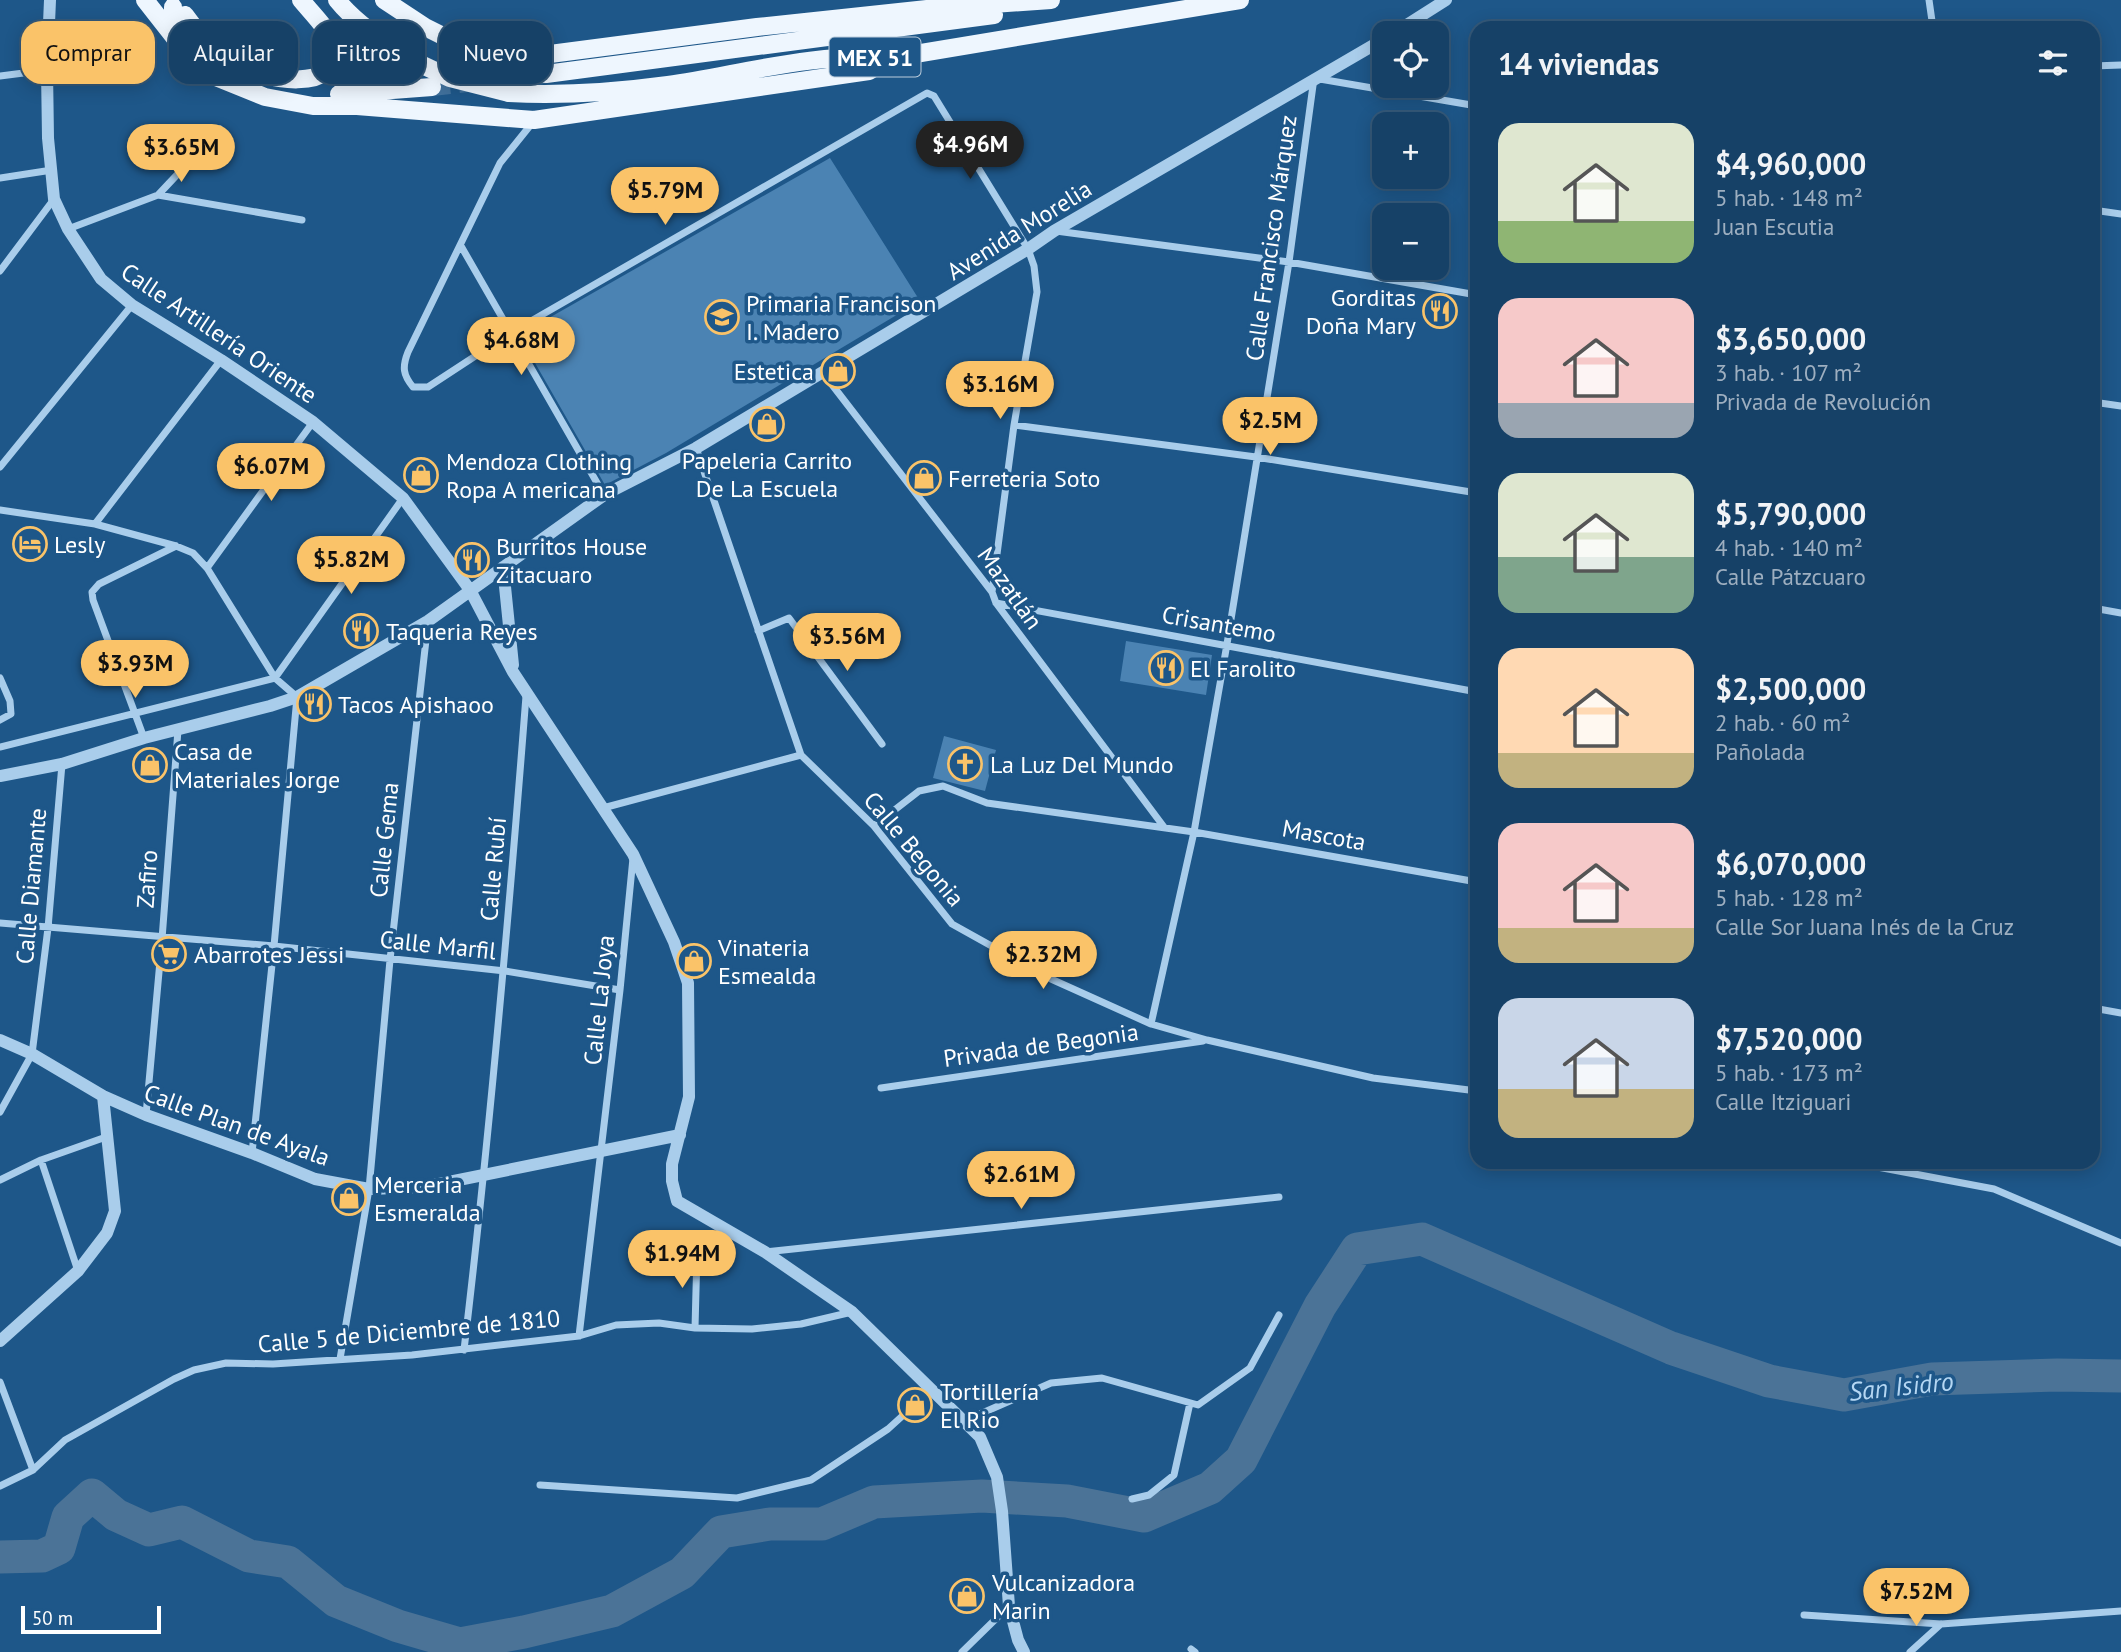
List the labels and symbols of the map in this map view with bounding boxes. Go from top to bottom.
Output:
road number: MEX 51 [830,38,920,76]
street label: Calle Francisco Márquez [1238,113,1304,363]
pin: $4.96M [913,122,1027,181]
pin: $3.65M [124,124,238,184]
pin: $5.79M [608,168,722,227]
street label: Avenida Morelia [941,173,1097,287]
street label: Calle Artillería Oriente [115,256,323,410]
place label: Gorditas Doña Mary [1306,282,1416,341]
place label: Primaria Francison I. Madero [746,288,936,347]
restaurant icon: Gorditas Doña Mary [1421,292,1459,330]
school or university icon: Primaria Francison I. Madero [703,298,741,336]
pin: $4.68M [464,318,578,377]
shop icon: Estetica [819,352,857,390]
place label: Estetica [734,356,814,387]
pin: $3.16M [943,362,1057,421]
pin: $2.5M [1221,398,1319,457]
shop icon: Papeleria Carrito De La Escuela [748,405,786,443]
pin: $6.07M [214,444,328,503]
place label: Papeleria Carrito De La Escuela [682,445,852,504]
place label: Mendoza Clothing Ropa A mericana [446,446,632,505]
shop icon: Mendoza Clothing Ropa A mericana [402,456,440,494]
shop icon: Ferreteria Soto [905,459,943,497]
place label: Ferreteria Soto [948,463,1100,494]
hotel icon: Lesly [11,525,49,563]
place label: Lesly [54,529,105,560]
place label: Burritos House Zitacuaro [496,531,647,590]
pin: $5.82M [294,536,408,596]
restaurant icon: Burritos House Zitacuaro [453,541,491,579]
street label: Mazatlán [970,541,1050,635]
street label: Crisantemo [1159,599,1279,649]
restaurant icon: Taqueria Reyes [342,612,380,650]
pin: $3.56M [790,614,904,673]
place label: Taqueria Reyes [386,616,538,647]
pin: $3.93M [78,640,192,700]
restaurant icon: El Farolito [1147,649,1185,687]
place label: El Farolito [1190,653,1296,684]
restaurant icon: Tacos Apishaoo [295,685,333,723]
place label: Tacos Apishaoo [338,689,494,720]
place label: Casa de Materiales Jorge [174,736,340,795]
church icon: La Luz Del Mundo [946,745,984,783]
shop icon: Casa de Materiales Jorge [131,746,169,784]
place label: La Luz Del Mundo [990,749,1174,780]
street label: Calle Gema [363,781,405,899]
street label: Calle Begonia [857,785,971,913]
street label: Calle Diamante [9,807,53,965]
street label: Mascota [1280,812,1368,858]
street label: Calle Rubí [473,816,513,922]
street label: Zafiro [129,849,165,909]
street label: Calle Marfil [378,923,498,967]
place label: Vinateria Esmealda [717,932,816,991]
pin: $2.32M [986,932,1100,991]
street label: Calle La Joya [577,933,621,1067]
supermarket icon: Abarrotes Jessi [150,935,188,973]
place label: Abarrotes Jessi [194,939,344,970]
shop icon: Vinateria Esmealda [675,942,713,980]
street label: Privada de Begonia [942,1016,1140,1074]
street label: Calle Plan de Ayala [140,1077,334,1173]
pin: $2.61M [964,1152,1078,1211]
place label: Merceria Esmeralda [374,1169,481,1228]
shop icon: Merceria Esmeralda [330,1179,368,1217]
pin: $1.94M [625,1230,739,1290]
street label: Calle 5 de Diciembre de 1810 [257,1302,561,1360]
water label: San Isidro [1847,1364,1955,1408]
place label: Tortillería El Rio [940,1376,1039,1435]
shop icon: Tortillería El Rio [896,1386,934,1424]
place label: Vulcanizadora Marin [991,1567,1135,1626]
pin: $7.52M [1859,1568,1973,1628]
shop icon: Vulcanizadora Marin [948,1577,986,1615]
scale bar [21,1603,161,1635]

